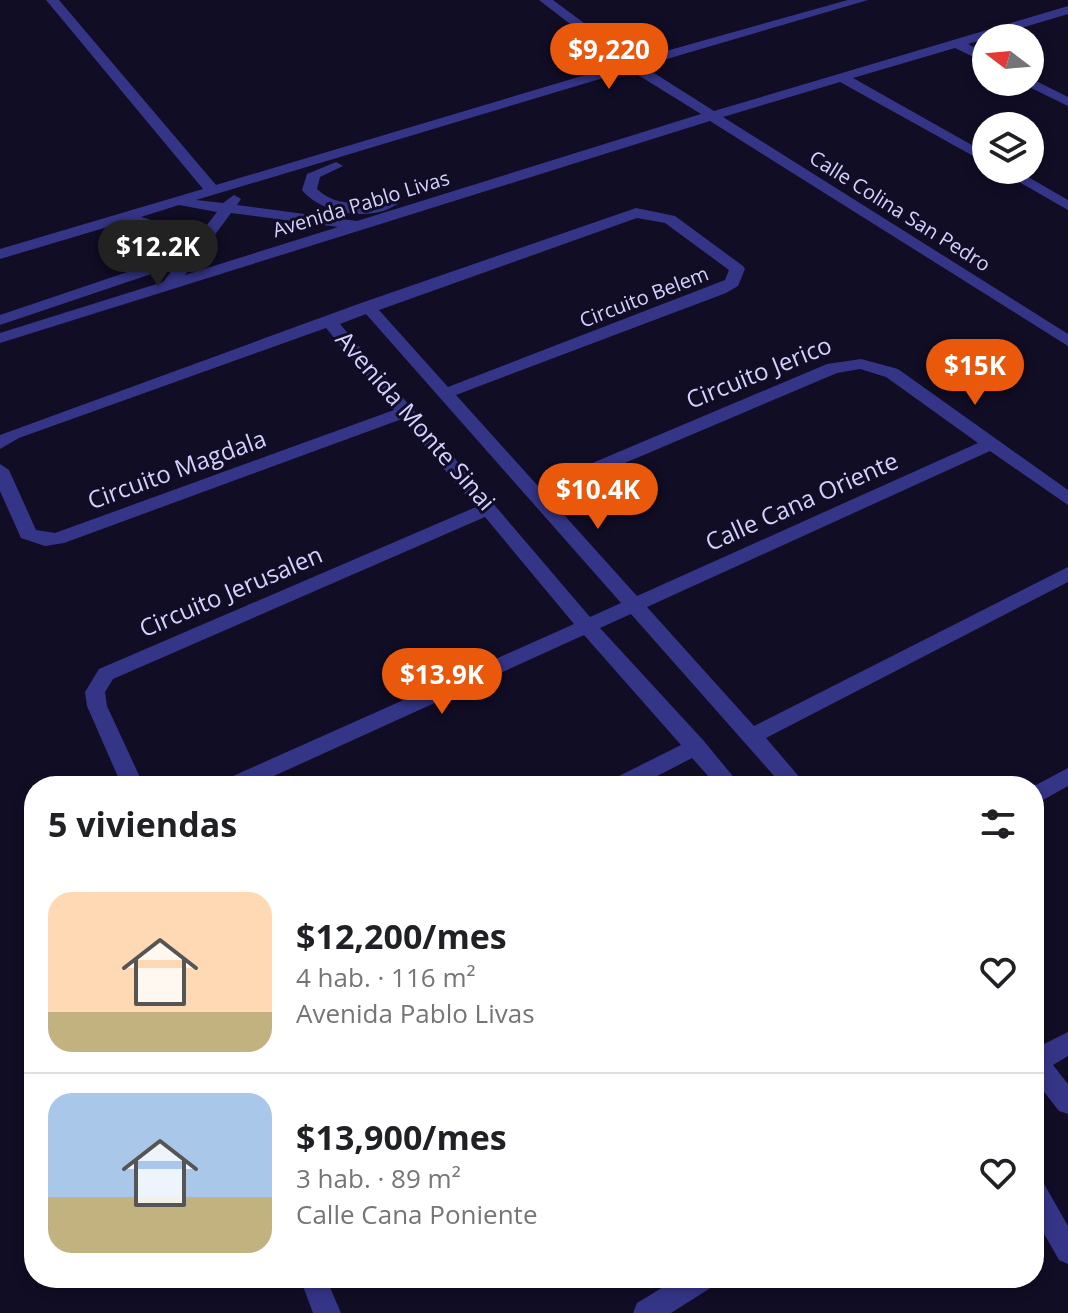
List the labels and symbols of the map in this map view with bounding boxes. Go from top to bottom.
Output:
pin: $9,220 [544,23,674,91]
north arrow [972,24,1044,96]
street label: Calle Colina San Pedro [805,144,996,277]
street label: Avenida Pablo Livas [269,164,453,243]
pin: $12.2K [93,220,223,288]
street label: Circuito Belem [575,260,712,334]
street label: Avenida Monte Sinai [329,323,503,517]
street label: Circuito Jerico [681,327,836,416]
pin: $15K [928,339,1022,407]
street label: Circuito Magdala [83,421,270,516]
street label: Calle Cana Oriente [700,443,903,558]
pin: $10.4K [533,463,663,531]
street label: Circuito Jerusalen [134,537,327,644]
pin: $13.9K [377,648,507,716]

